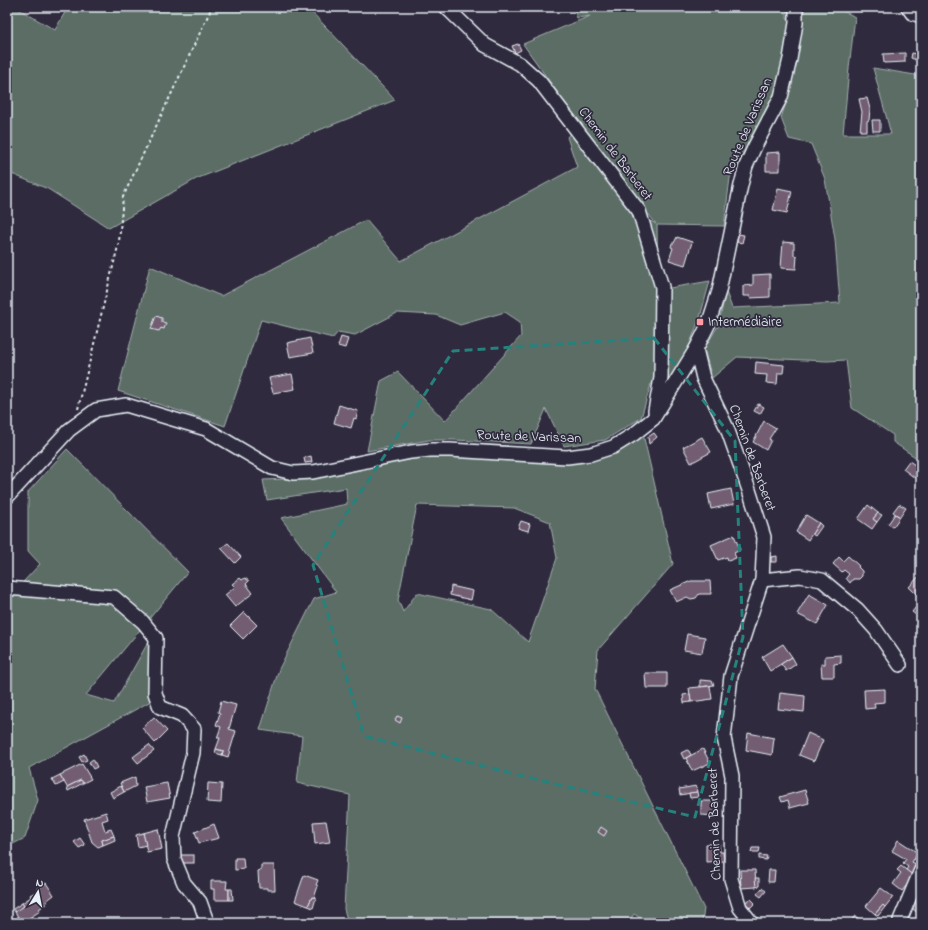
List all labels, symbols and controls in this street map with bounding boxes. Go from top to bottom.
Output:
street label: Route de Varissan [718,75,778,179]
street label: Chemin de Barberet [573,103,657,205]
place label: Intermédiaire [708,312,782,333]
marker: Intermédiaire [695,317,705,327]
street label: Chemin de Barberet [723,402,781,515]
street label: Route de Varissan [476,425,582,449]
street label: Chemin de Barberet [703,767,727,881]
north arrow [18,872,58,912]
text: N [35,875,45,892]

